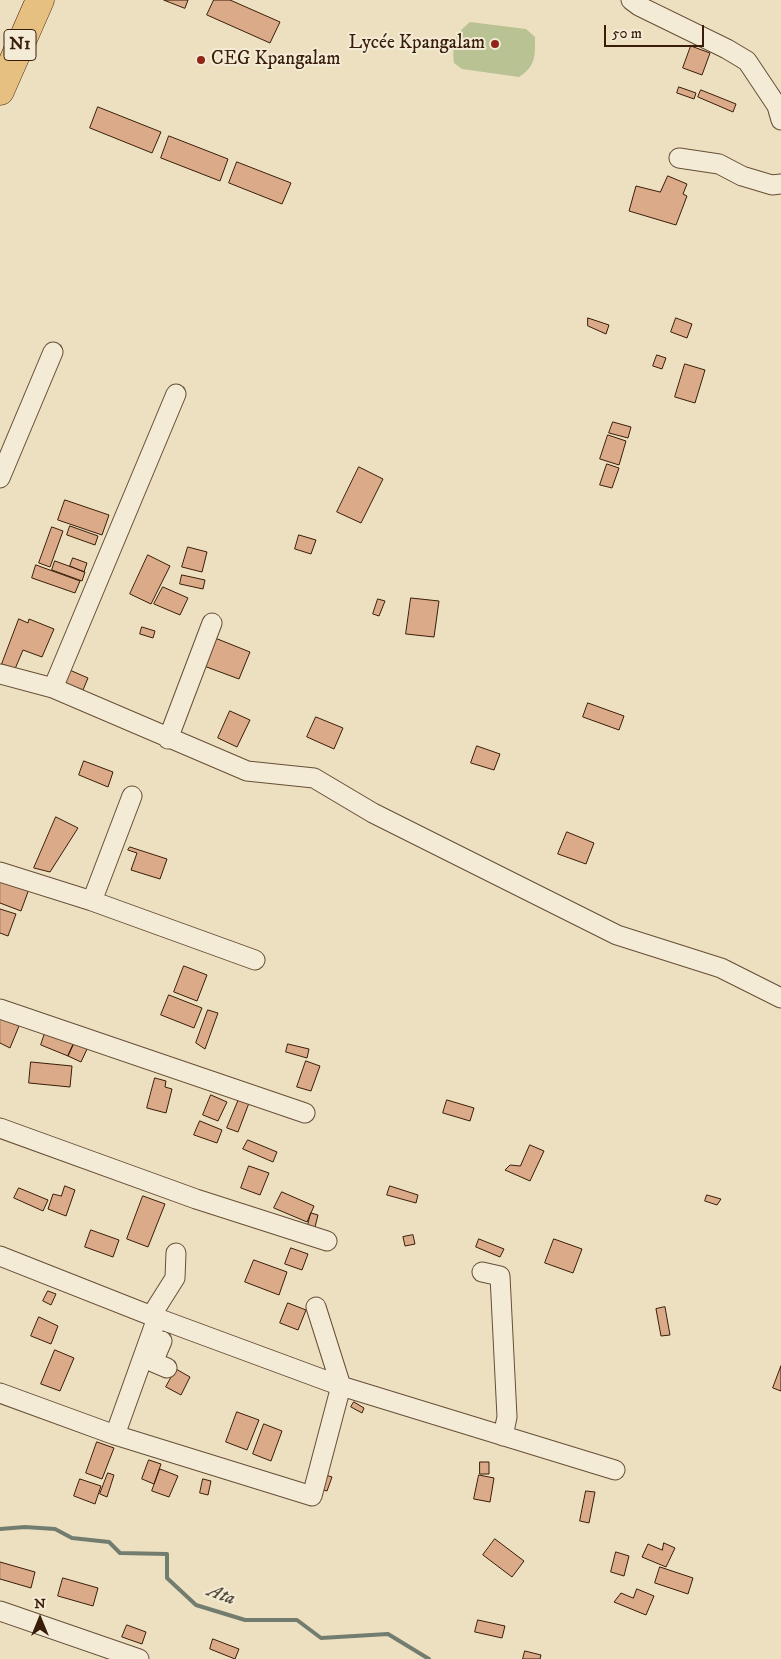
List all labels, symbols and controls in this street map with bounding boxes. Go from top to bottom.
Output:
scale bar [606,15,706,47]
text: 50 m [612,24,642,43]
road number: N1 [4,30,36,60]
place label: Lycée Kpangalam [348,33,485,55]
marker: Lycée Kpangalam [489,38,501,50]
place label: CEG Kpangalam [211,49,341,71]
marker: CEG Kpangalam [195,54,207,66]
water label: Ata [204,1580,238,1612]
north arrow [15,1594,65,1644]
text: N [34,1595,46,1613]

